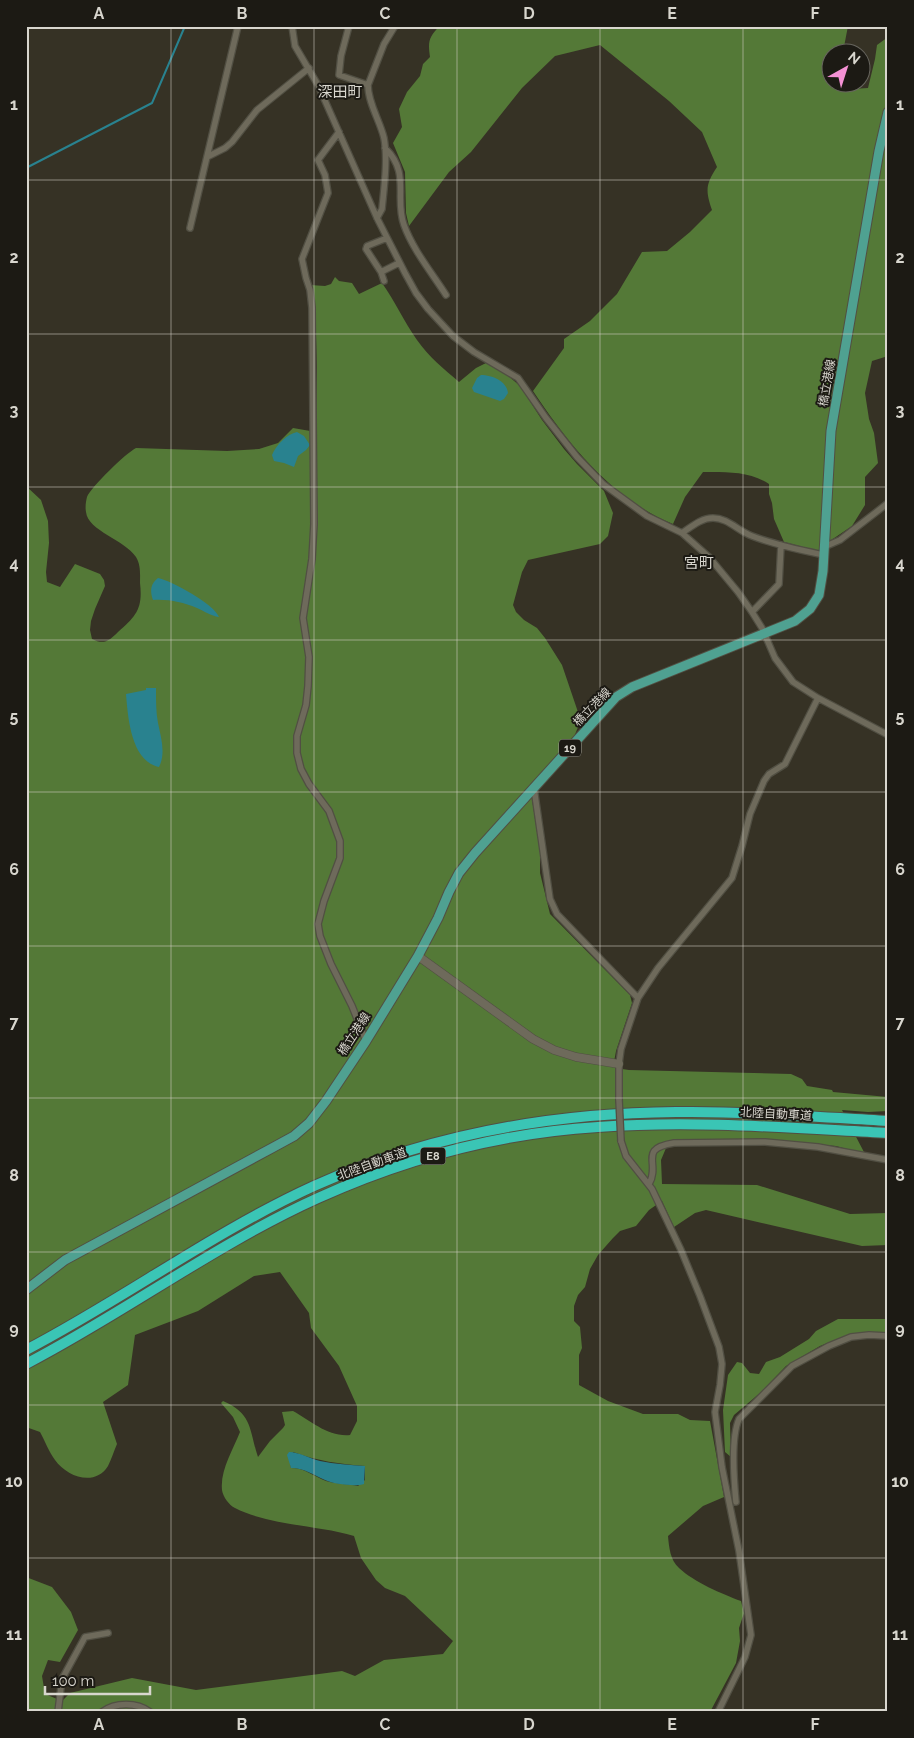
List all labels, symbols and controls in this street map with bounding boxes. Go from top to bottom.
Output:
text: A [94,4,105,23]
text: B [237,4,248,23]
text: C [380,4,391,23]
text: D [523,4,535,23]
text: E [667,4,677,23]
text: F [810,4,820,23]
north arrow [822,42,872,92]
text: N [845,48,863,67]
district label: 深田町 [317,83,363,101]
text: 1 [10,95,18,114]
text: 1 [896,95,904,114]
text: 2 [9,248,19,267]
text: 2 [895,248,905,267]
street label: 橋立港線 [816,358,838,408]
text: 3 [10,401,19,420]
text: 3 [896,401,905,420]
text: 4 [9,554,19,573]
district label: 宮町 [684,554,714,572]
text: 4 [895,554,905,573]
street label: 橋立港線 [570,685,614,729]
text: 5 [10,707,19,726]
text: 5 [896,707,905,726]
road number: 19 [559,740,581,756]
text: 6 [9,860,19,879]
text: 6 [895,860,905,879]
street label: 橋立港線 [335,1010,373,1058]
text: 7 [10,1013,19,1032]
text: 7 [896,1013,905,1032]
street label: 北陸自動車道 [740,1105,812,1123]
street label: 北陸自動車道 [336,1145,408,1183]
road number: E8 [420,1148,446,1164]
text: 8 [9,1166,19,1185]
text: 8 [895,1166,905,1185]
text: 9 [9,1319,19,1338]
text: 9 [895,1319,905,1338]
text: 10 [5,1472,23,1491]
text: 10 [891,1472,909,1491]
text: 11 [6,1625,22,1644]
text: 11 [892,1625,908,1644]
scale bar [45,1663,150,1695]
text: 100 m [52,1672,94,1690]
text: A [94,1715,105,1734]
text: B [237,1715,248,1734]
text: C [380,1715,391,1734]
text: D [523,1715,535,1734]
text: E [667,1715,677,1734]
text: F [810,1715,820,1734]

